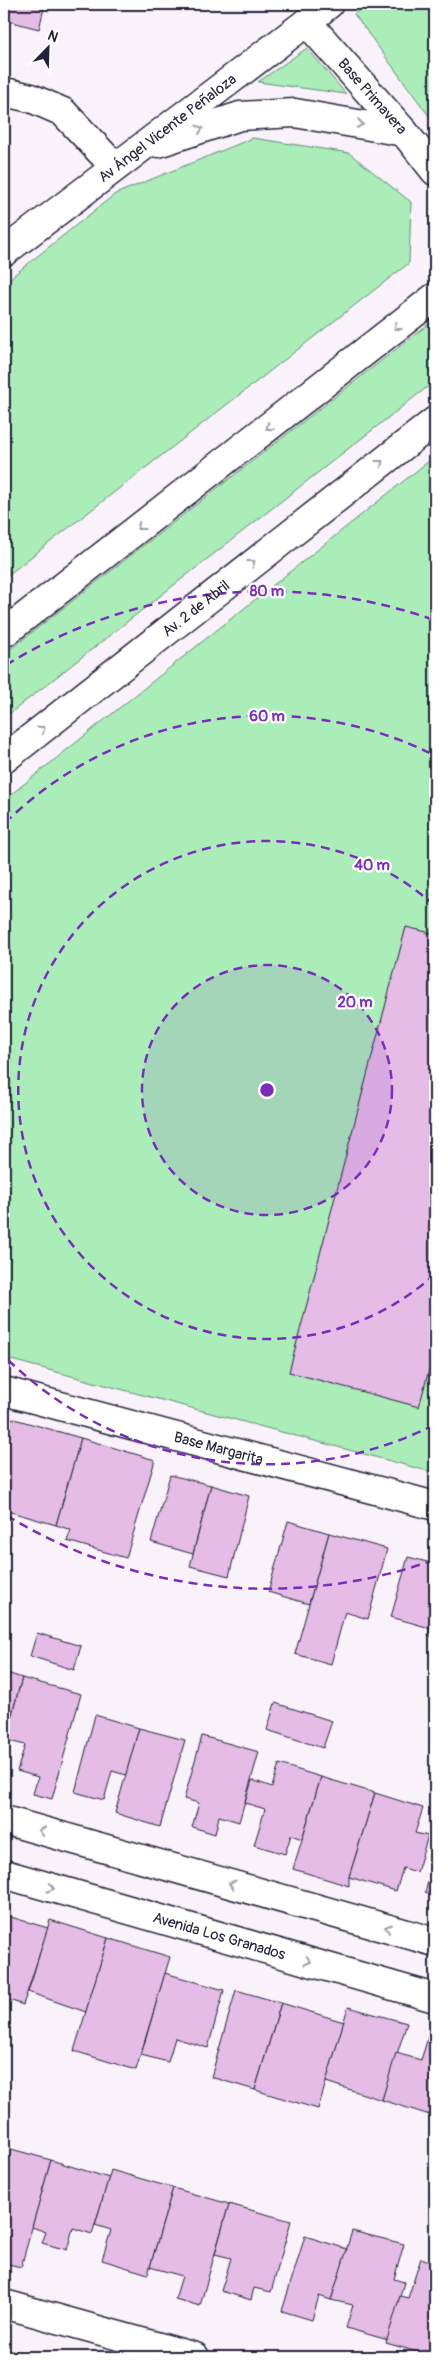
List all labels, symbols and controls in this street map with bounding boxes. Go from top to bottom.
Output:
north arrow [22,22,72,72]
text: N [45,27,61,46]
street label: Base Primavera [333,55,411,139]
street label: Av Ángel Vicente Peñaloza [95,70,240,187]
one-way arrow [355,119,364,129]
one-way arrow [196,125,204,135]
one-way arrow [394,322,403,330]
one-way arrow [266,422,275,430]
one-way arrow [374,461,383,469]
one-way arrow [137,521,146,530]
one-way arrow [246,560,255,568]
street label: Av. 2 de Abril [159,576,234,641]
text: 80 m [250,582,284,601]
text: 60 m [249,707,285,726]
one-way arrow [36,726,45,734]
text: 40 m [354,856,390,875]
text: 20 m [337,993,373,1012]
centre of rings [258,1081,276,1099]
street label: Base Margarita [172,1428,265,1470]
one-way arrow [38,1826,46,1836]
one-way arrow [228,1880,236,1890]
one-way arrow [46,1882,54,1892]
street label: Avenida Los Granados [151,1908,288,1965]
one-way arrow [385,1924,393,1934]
one-way arrow [303,1956,311,1966]

